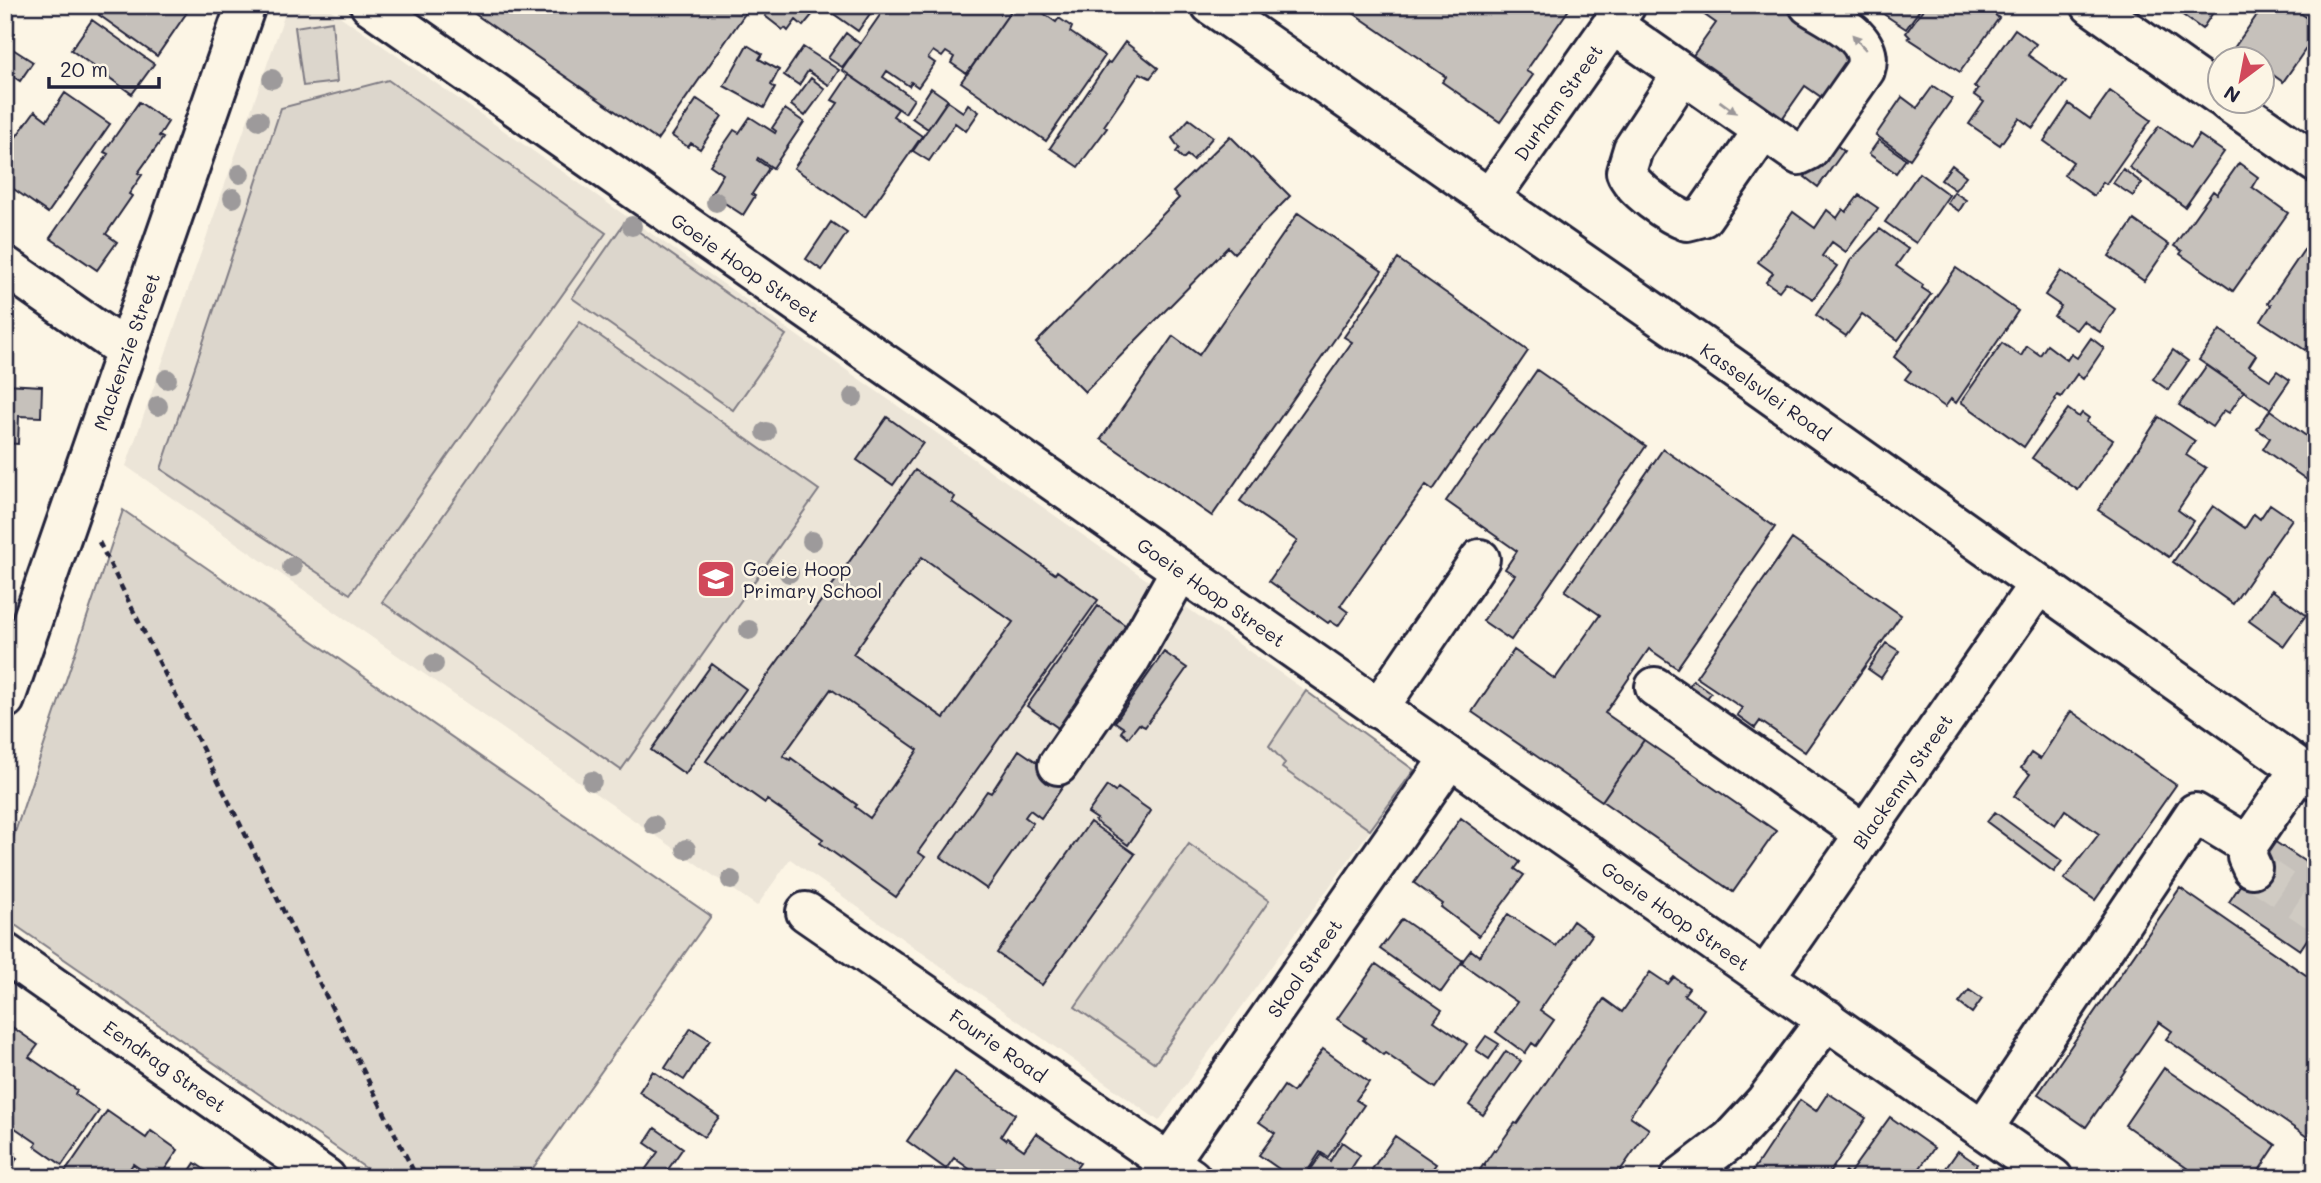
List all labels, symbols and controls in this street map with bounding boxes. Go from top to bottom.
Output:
one-way arrow [1851,34,1867,51]
street label: Durham Street [1508,38,1607,165]
scale bar [49,46,159,90]
north arrow [2206,46,2276,116]
text: 20 m [60,55,108,82]
text: N [2219,80,2244,109]
one-way arrow [1719,100,1737,114]
street label: Goeie Hoop Street [667,207,825,327]
street label: Mackenzie Street [87,269,165,434]
street label: Kasselsvlei Road [1696,337,1836,446]
street label: Goeie Hoop Street [1133,531,1291,652]
place label: Goeie Hoop Primary School [743,556,882,603]
school or university icon: Goeie Hoop Primary School [695,558,737,600]
street label: Blackenny Street [1846,708,1958,853]
street label: Goeie Hoop Street [1597,855,1755,976]
street label: Skool Street [1261,913,1347,1022]
street label: Fourie Road [945,1003,1052,1087]
street label: Eendrag Street [99,1014,232,1117]

